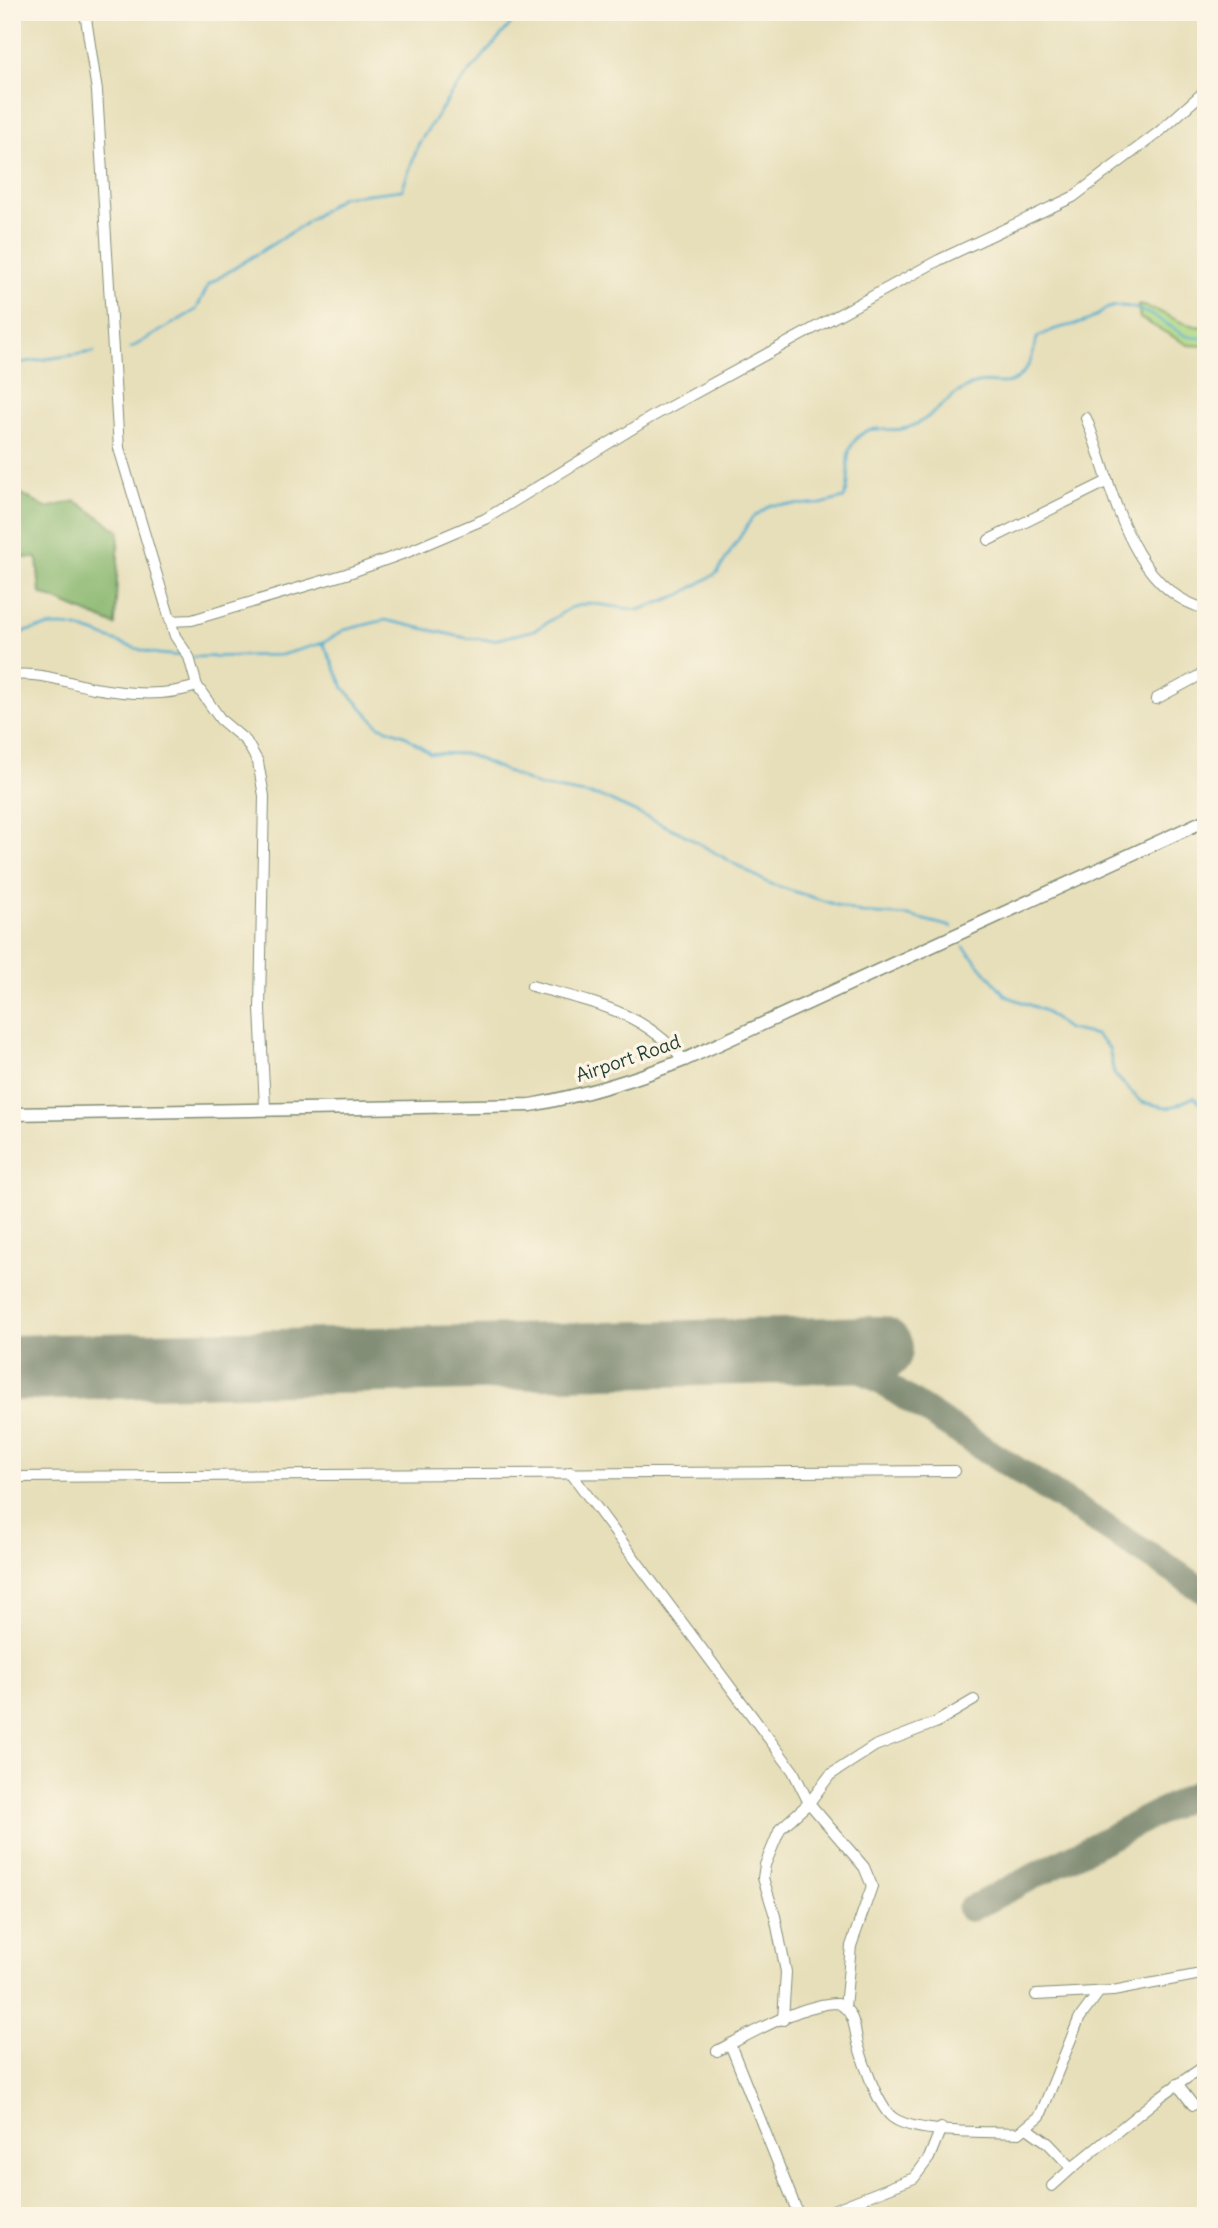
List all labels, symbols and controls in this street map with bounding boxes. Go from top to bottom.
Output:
street label: Airport Road [573,1029,683,1087]

